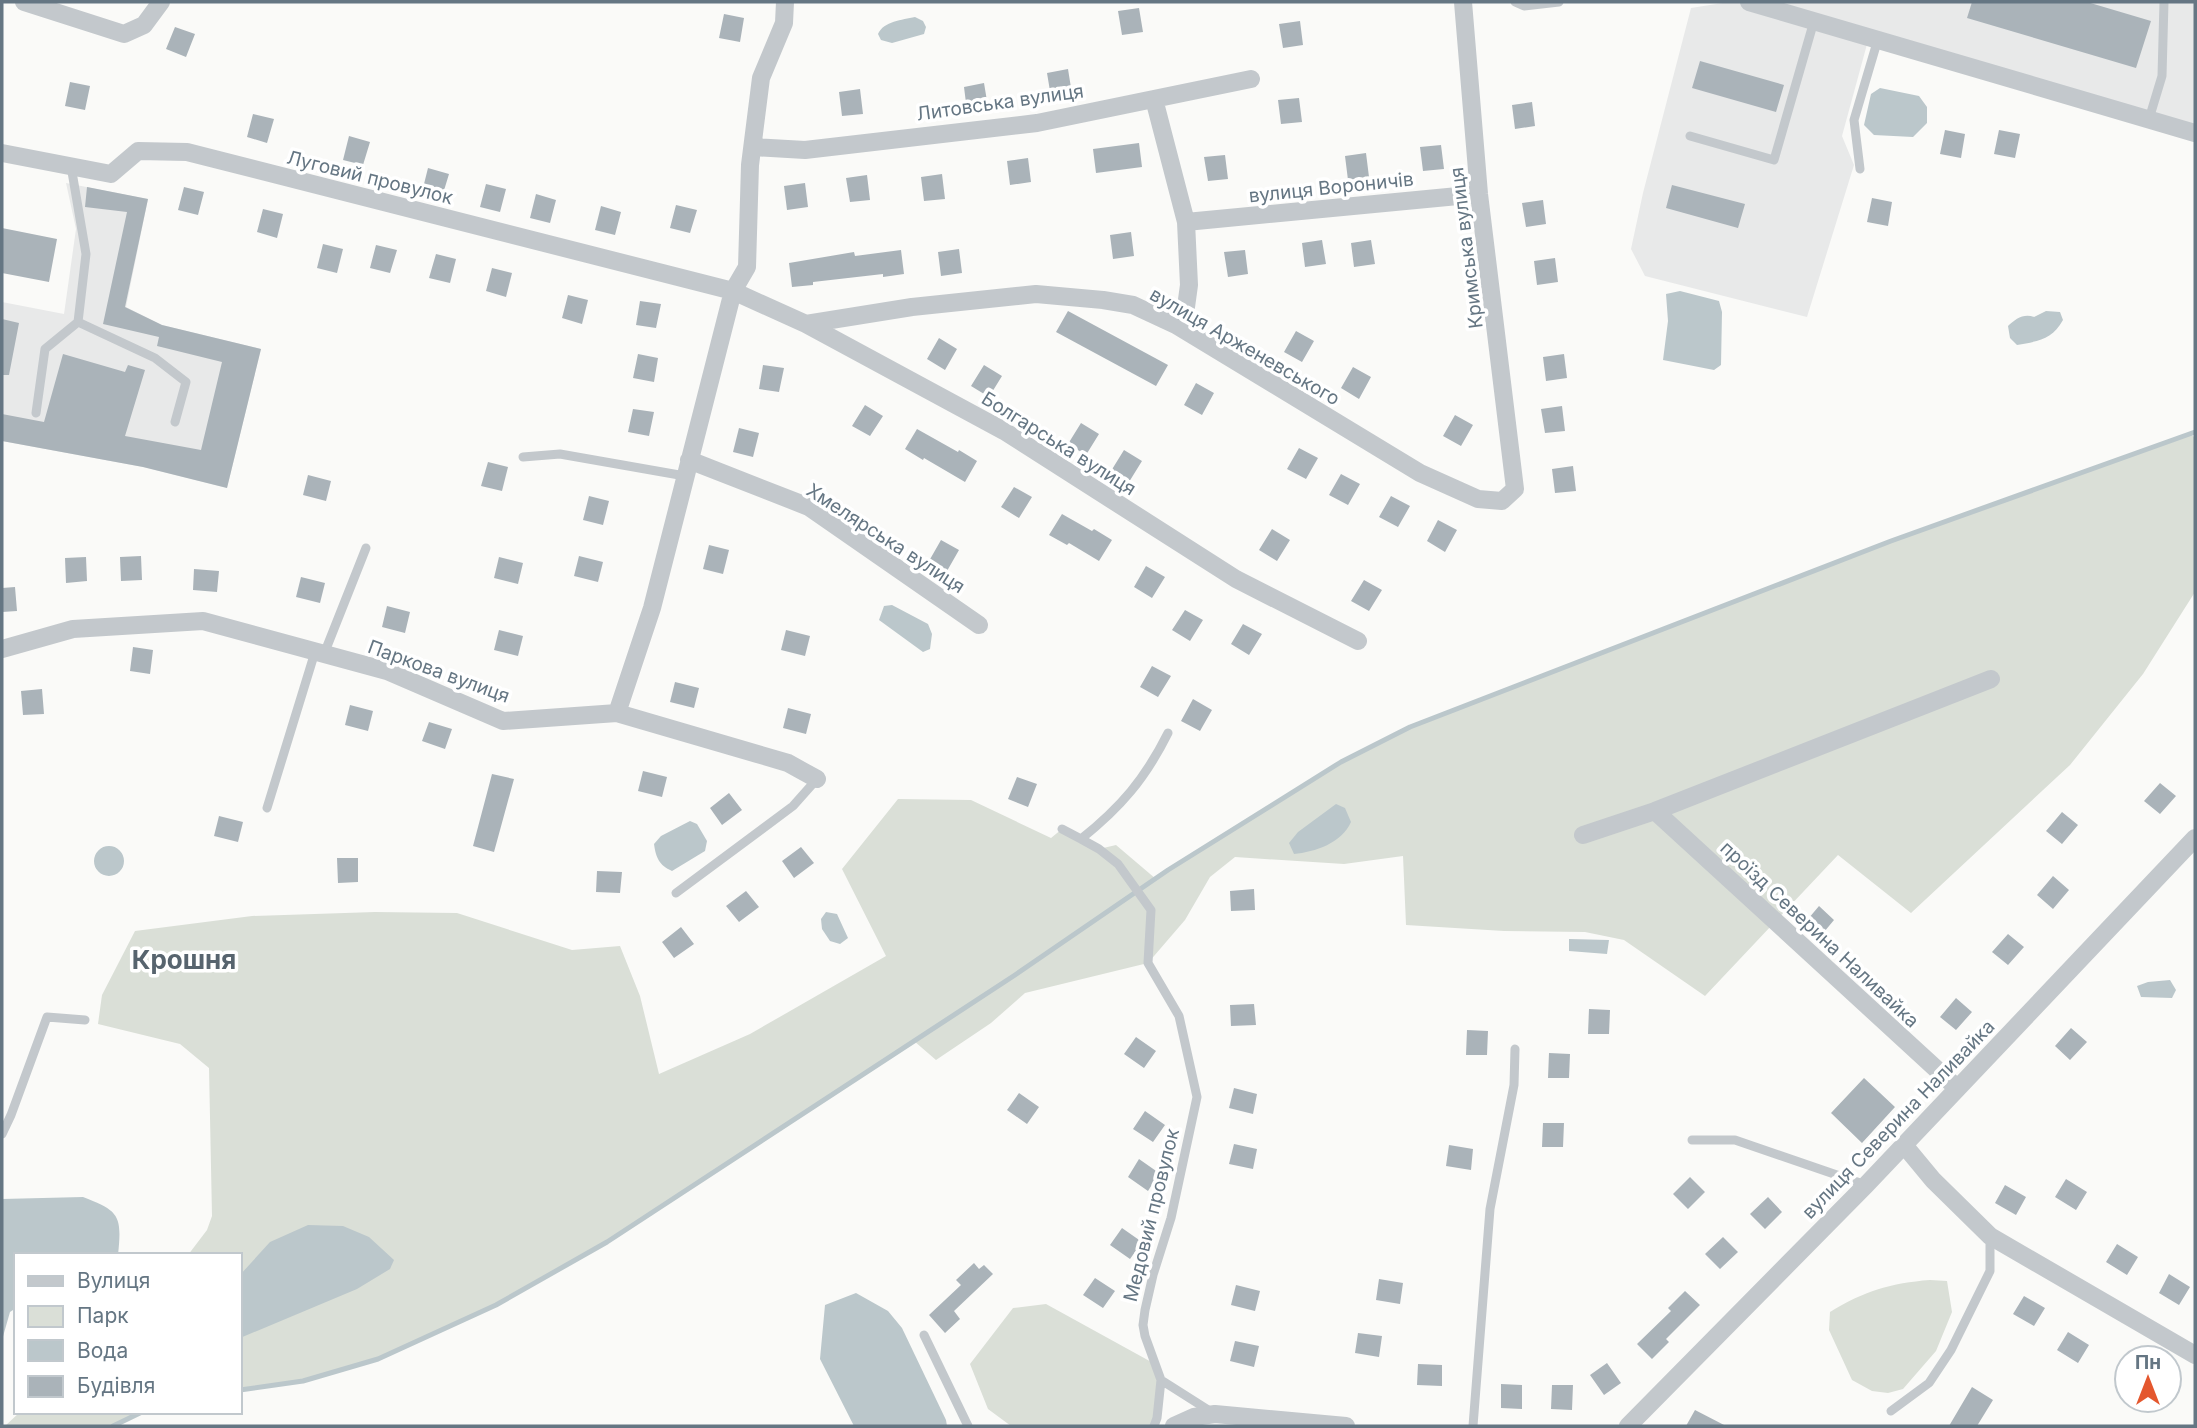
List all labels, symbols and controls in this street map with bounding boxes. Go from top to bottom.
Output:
street label: Литовська вулиця [915,79,1085,126]
street label: Луговий провулок [284,146,456,209]
street label: Кримська вулиця [1445,166,1488,330]
street label: вулиця Вороничів [1248,167,1415,208]
street label: вулиця Арженевського [1146,283,1344,410]
street label: Болгарська вулиця [977,387,1140,500]
street label: Хмелярська вулиця [802,479,969,598]
street label: Паркова вулиця [365,635,513,708]
street label: проїзд Северина Наливайка [1716,836,1924,1032]
district label: Крошня [132,944,236,975]
street label: вулиця Северина Наливайка [1797,1015,1999,1224]
street label: Медовий провулок [1119,1126,1184,1304]
legend [14,1253,242,1414]
text: Вулиця [77,1268,150,1293]
text: Парк [77,1303,129,1328]
text: Вода [77,1338,128,1363]
north arrow [2113,1344,2183,1414]
text: Пн [2135,1351,2161,1374]
text: Будівля [77,1373,155,1398]

